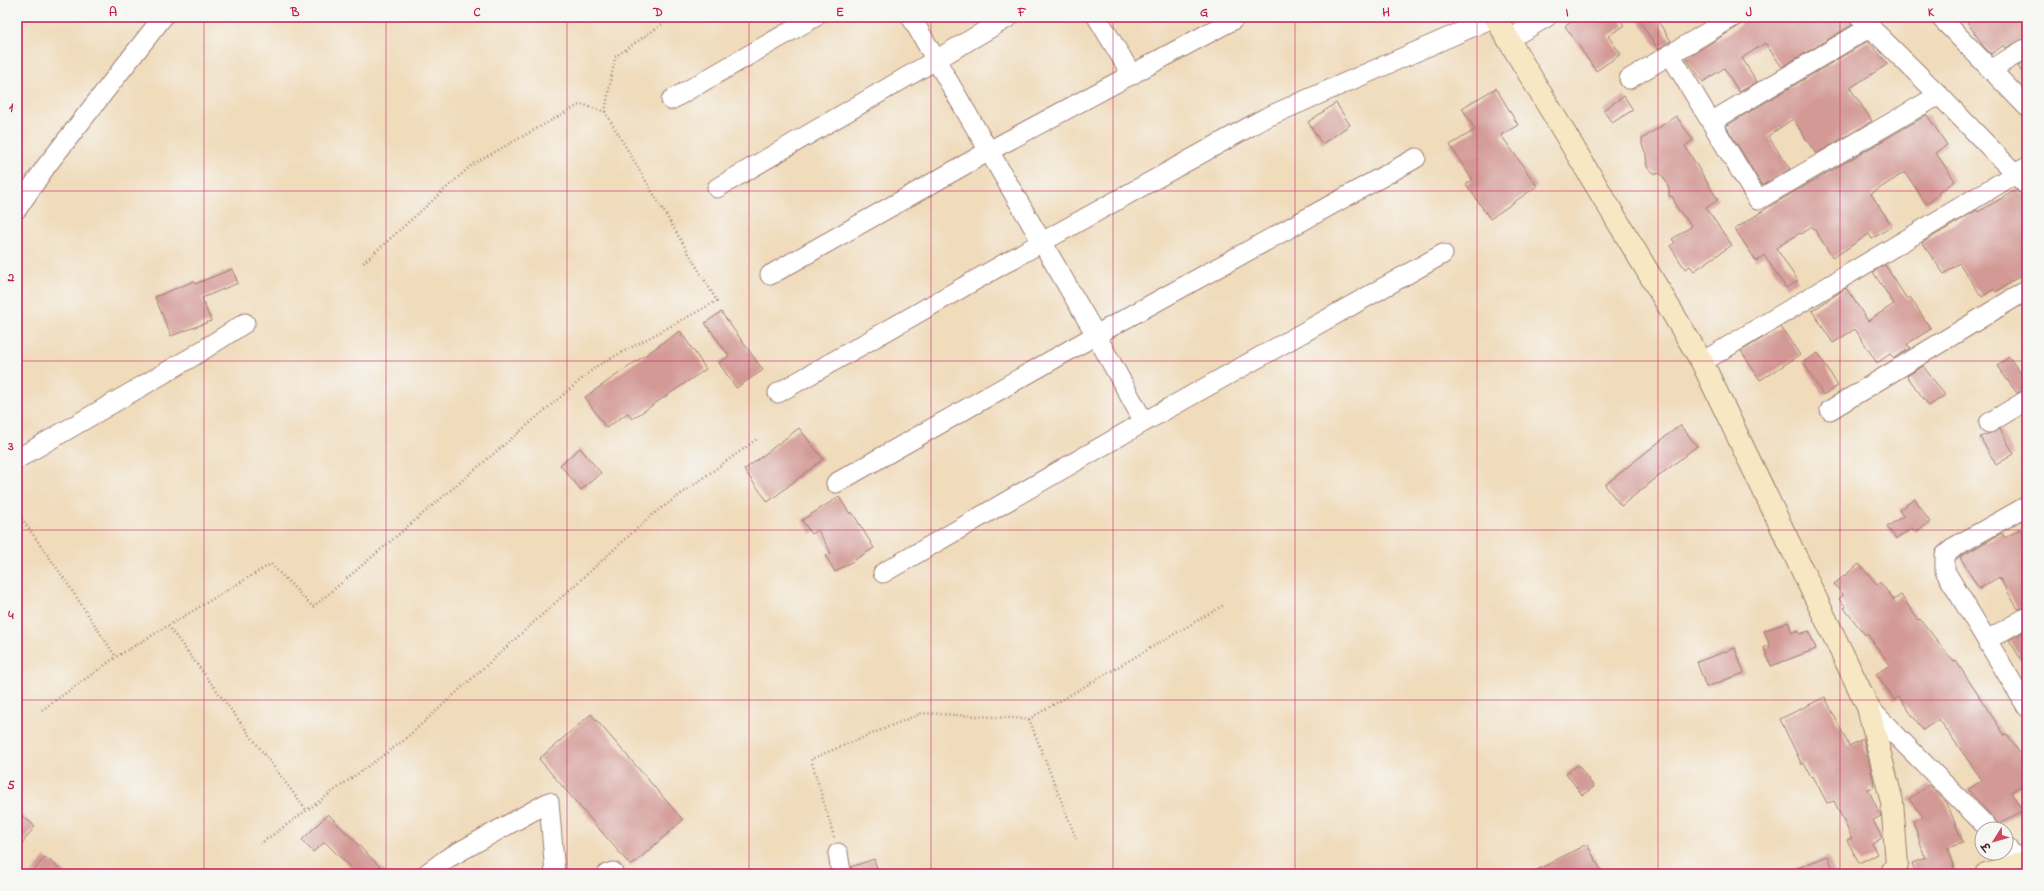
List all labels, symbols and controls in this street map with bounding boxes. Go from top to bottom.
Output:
text: A [109,3,117,22]
text: B [290,3,300,22]
text: C [473,3,481,22]
text: D [652,3,663,22]
text: E [836,3,844,22]
text: F [1017,3,1027,22]
text: G [1200,3,1208,22]
text: H [1382,3,1390,22]
text: I [1565,3,1569,22]
text: J [1746,3,1752,22]
text: K [1928,3,1935,22]
text: 1 [9,98,14,117]
text: 2 [7,268,15,287]
text: 3 [7,437,14,456]
text: 4 [7,606,14,625]
text: 5 [7,776,15,795]
north arrow [1974,821,2014,861]
text: उ [1977,837,1996,855]

